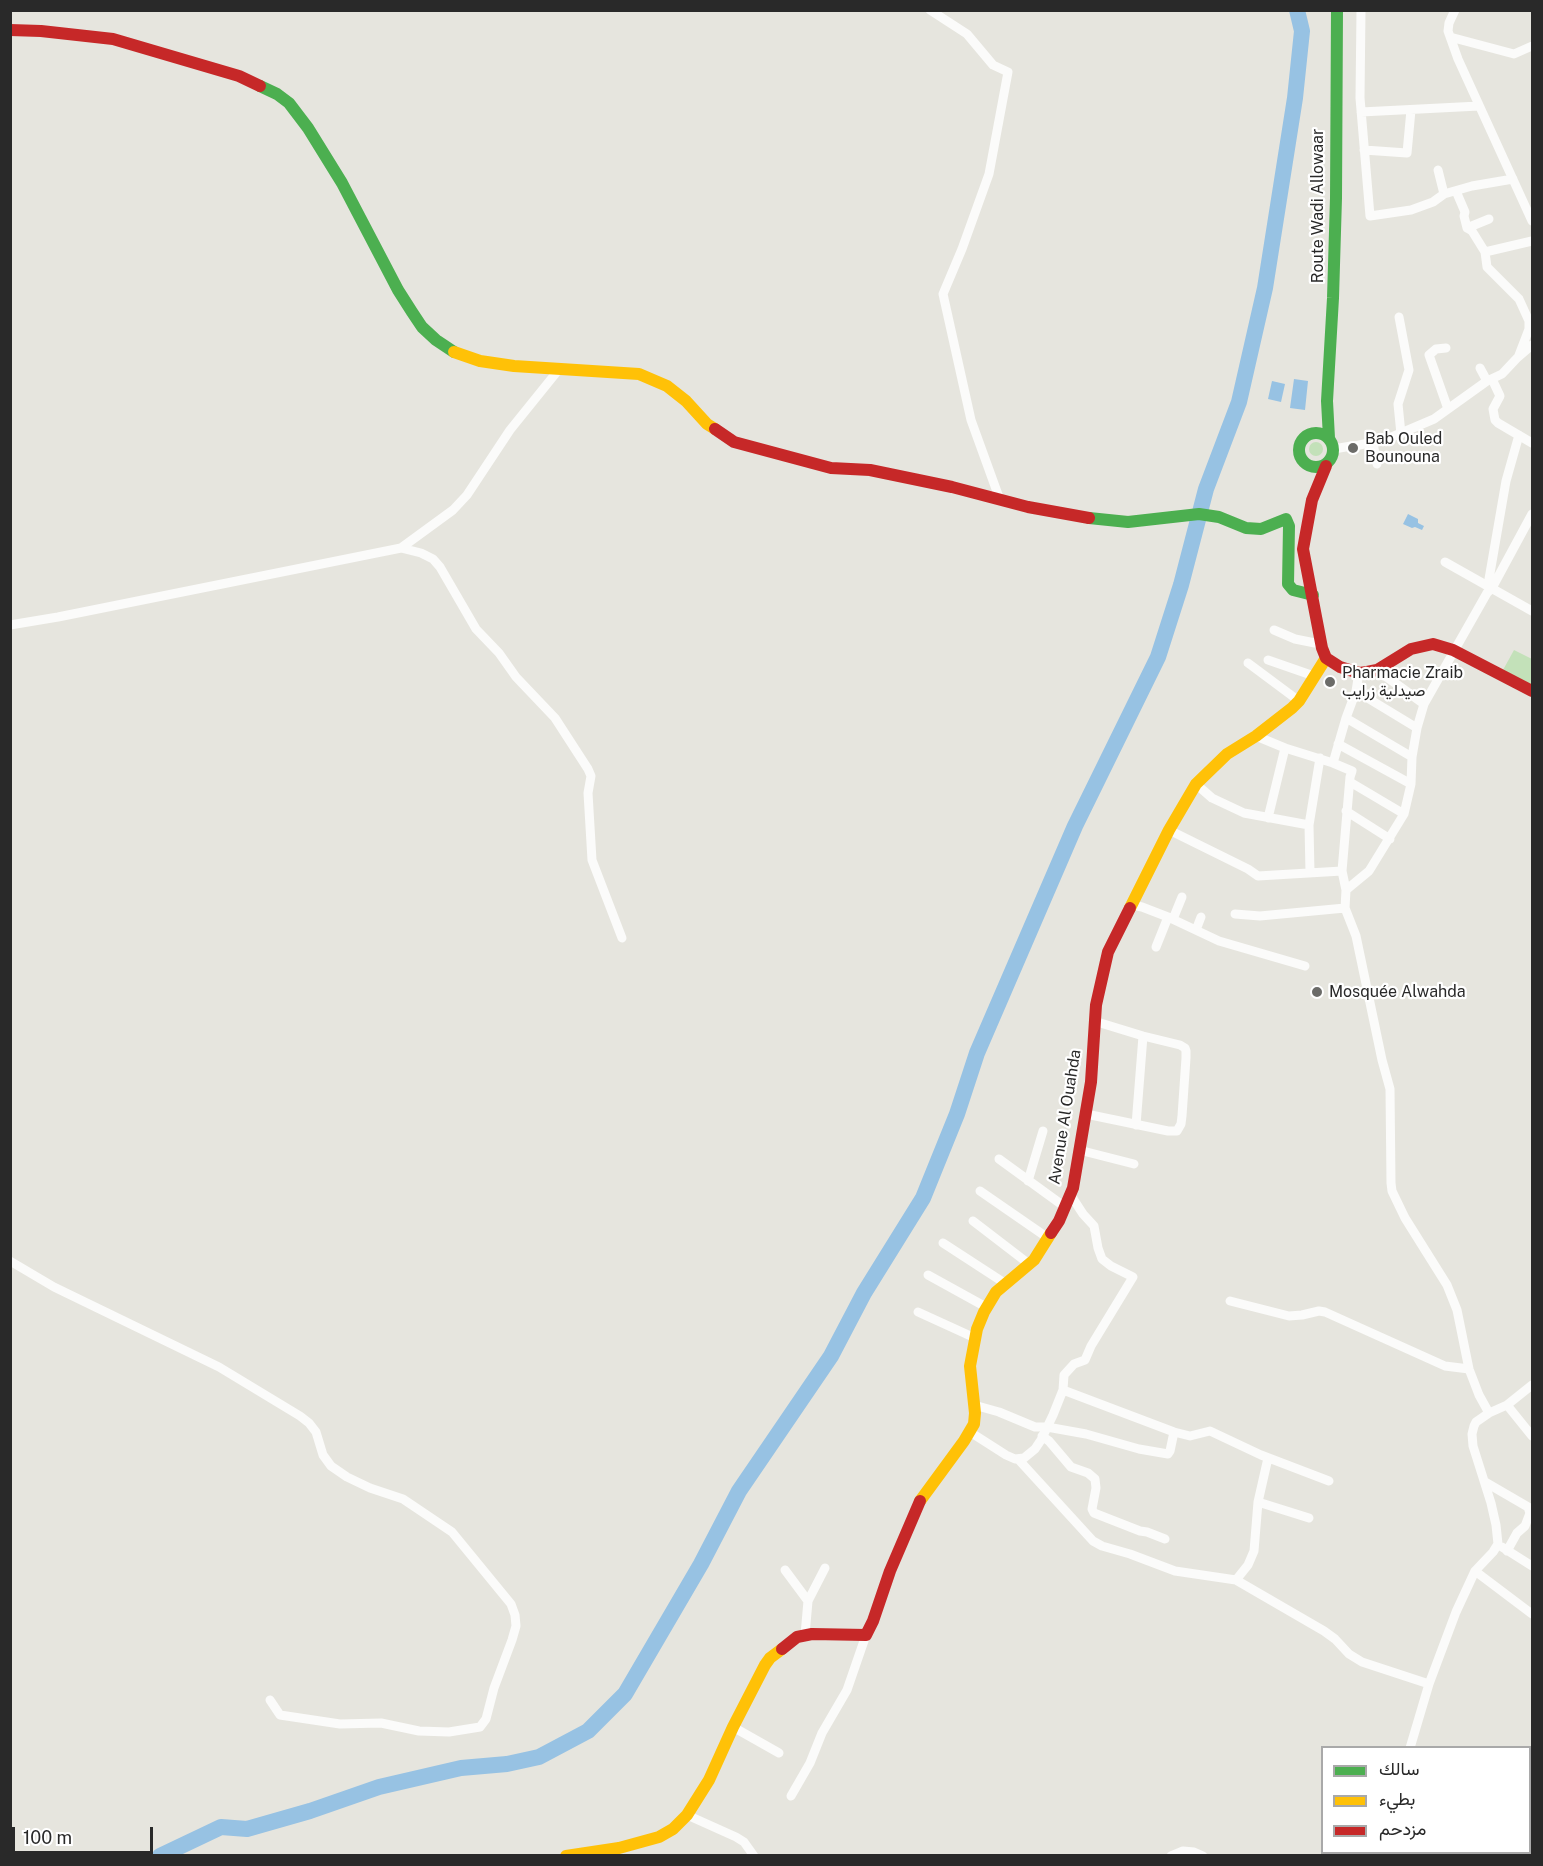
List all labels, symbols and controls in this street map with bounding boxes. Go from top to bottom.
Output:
street label: Route Wadi Allowaar [1308,129,1328,283]
place label: Bab Ouled Bounouna [1365,429,1442,467]
marker: Bab Ouled Bounouna [1346,441,1360,455]
place label: Pharmacie Zraib صيدلية زرايب [1342,663,1463,701]
marker: Pharmacie Zraib صيدلية زرايب [1323,675,1337,689]
place label: Mosquée Alwahda [1329,982,1466,1002]
marker: Mosquée Alwahda [1310,985,1324,999]
street label: Avenue Al Ouahda [1045,1048,1085,1186]
legend [1321,1746,1531,1854]
text: سالك [1379,1758,1419,1779]
text: بطيء [1379,1788,1415,1809]
scale bar [15,1815,156,1853]
text: مزدحم [1379,1818,1426,1839]
text: 100 m [23,1827,72,1848]

